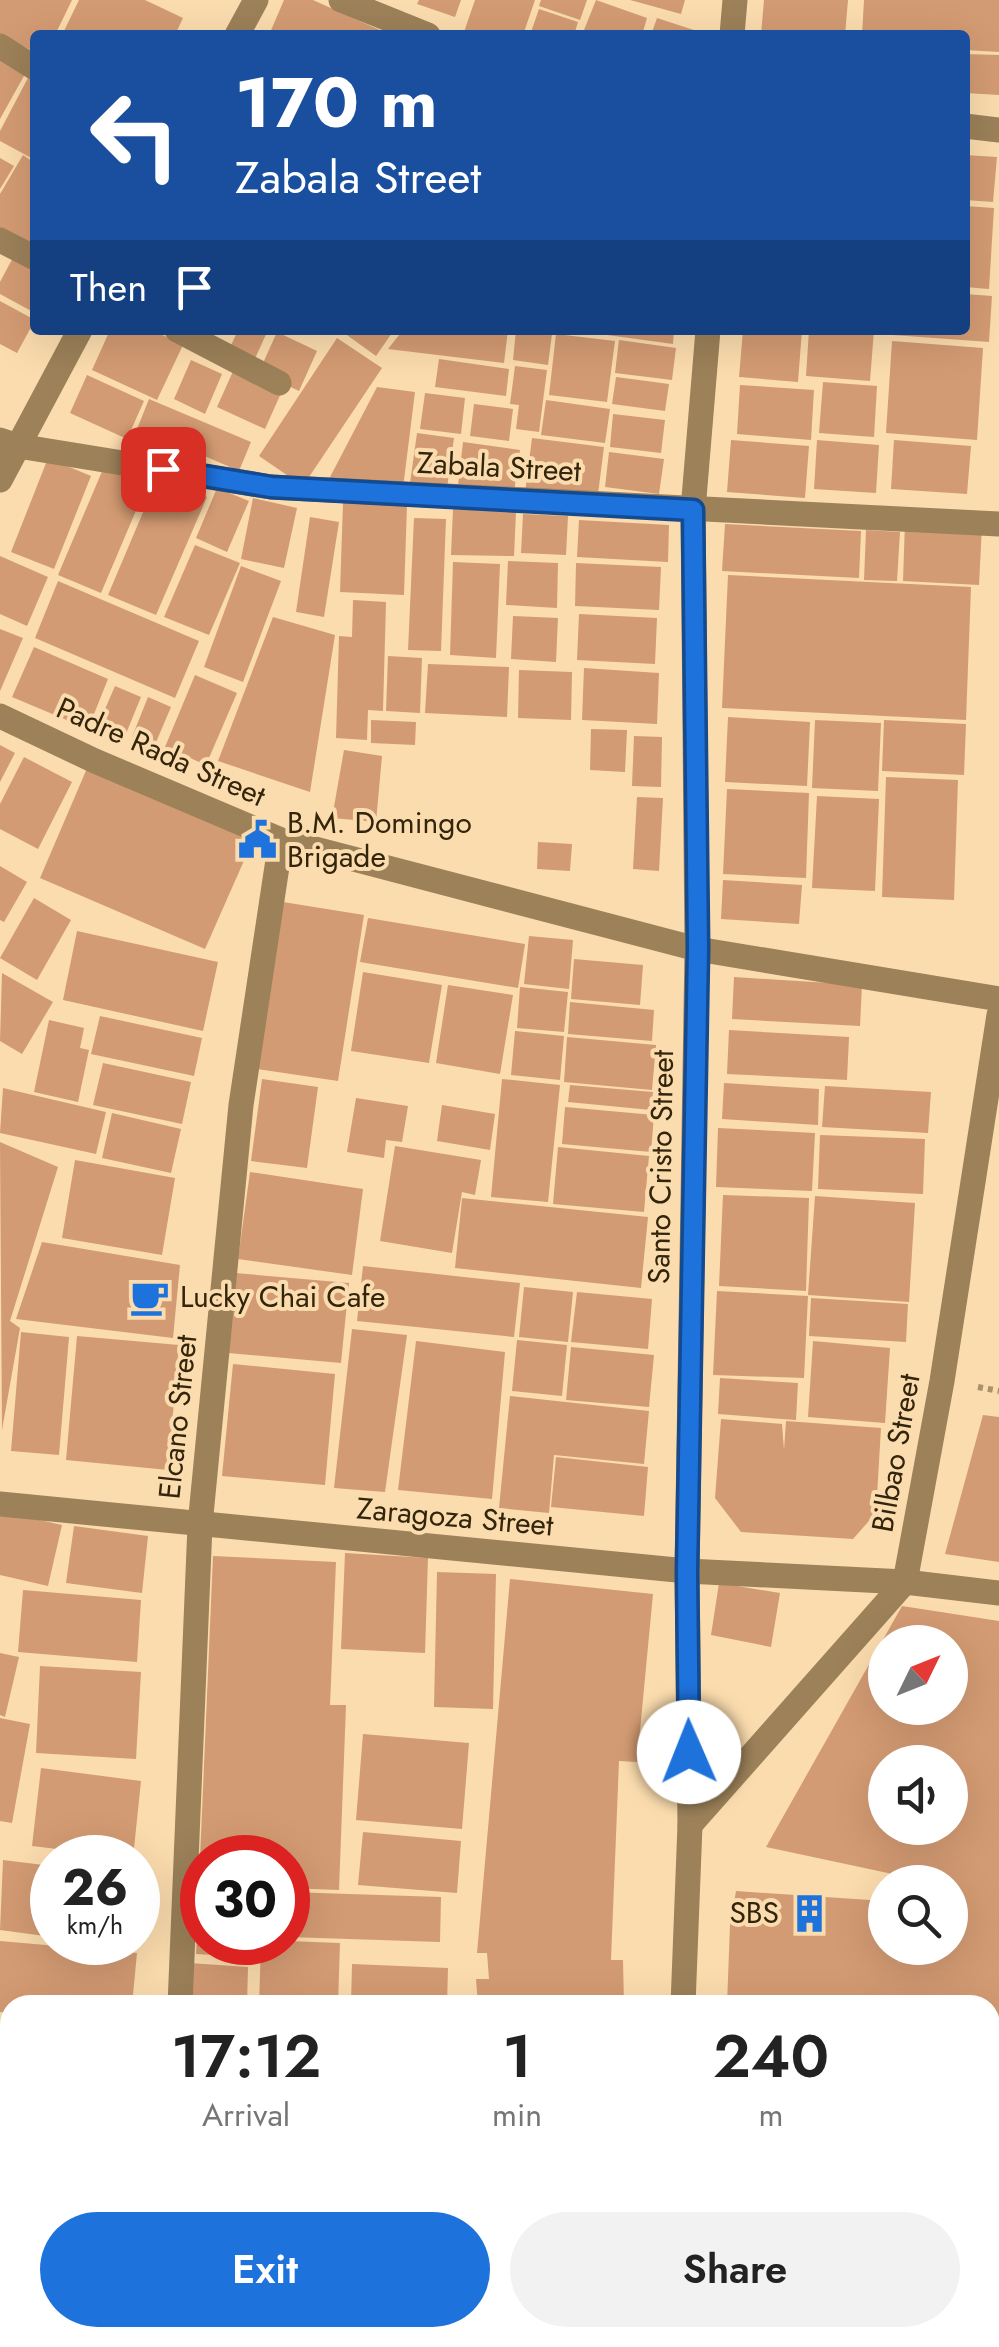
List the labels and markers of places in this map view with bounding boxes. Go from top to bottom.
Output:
pin [121,427,206,512]
place label: B.M. Domingo Brigade [287,801,472,878]
public building icon: B.M. Domingo Brigade [236,819,278,861]
place label: Lucky Chai Cafe [180,1275,385,1318]
cafe icon: Lucky Chai Cafe [129,1276,171,1318]
place label: SBS [729,1891,779,1934]
building icon: SBS [788,1892,830,1934]

